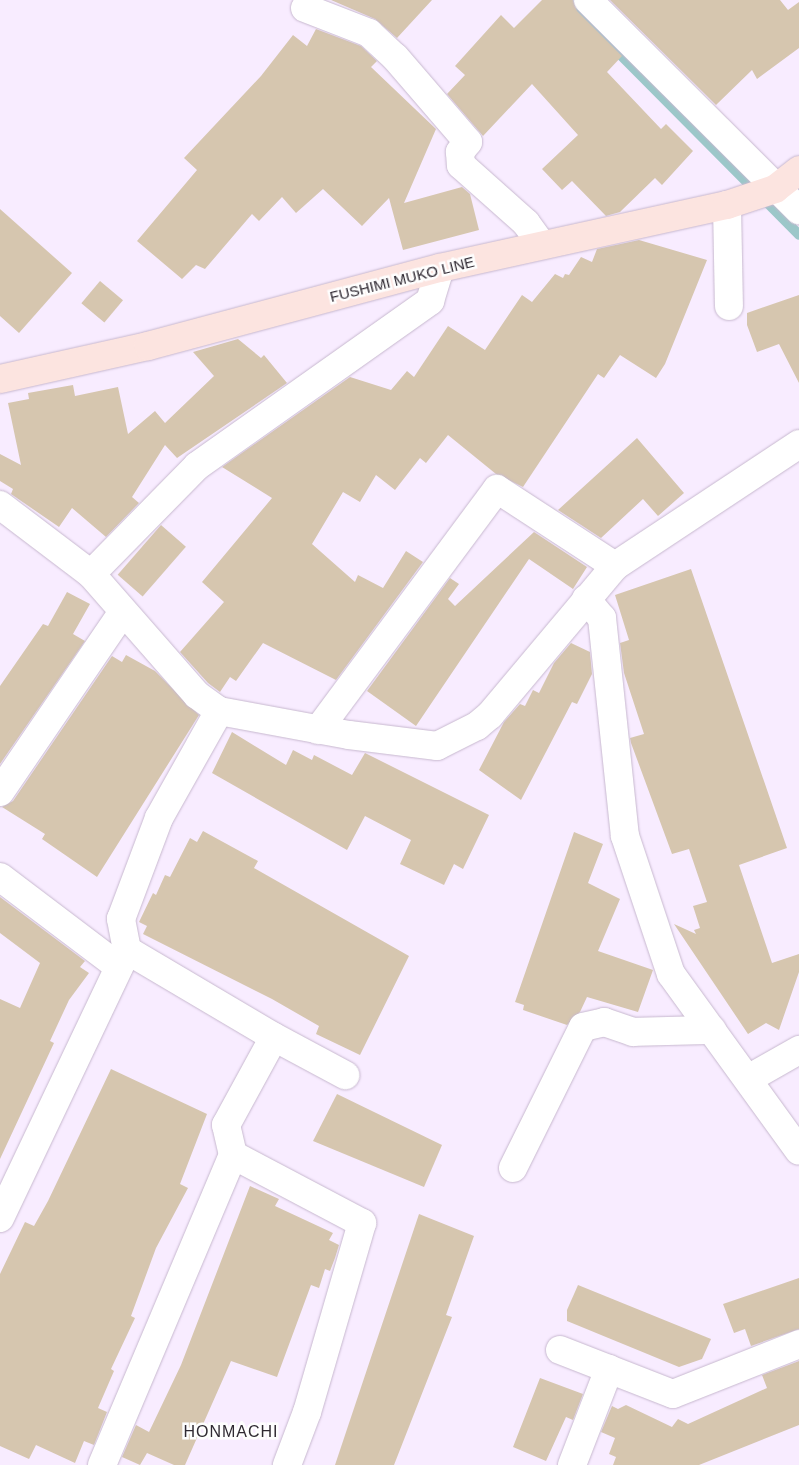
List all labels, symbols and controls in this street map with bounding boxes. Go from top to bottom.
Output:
street label: FUSHIMI MUKO LINE [328,252,476,306]
district label: HONMACHI [182,1422,280,1442]

